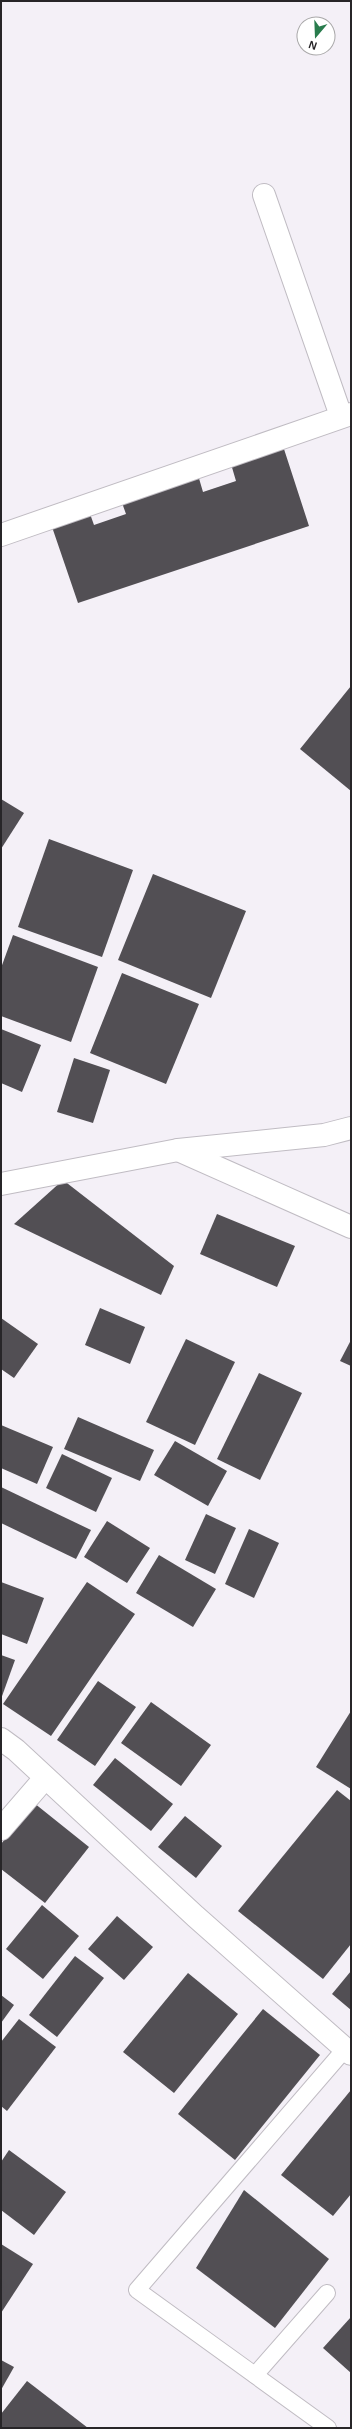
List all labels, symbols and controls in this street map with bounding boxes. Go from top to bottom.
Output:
north arrow [296,16,336,56]
text: N [307,38,318,52]

